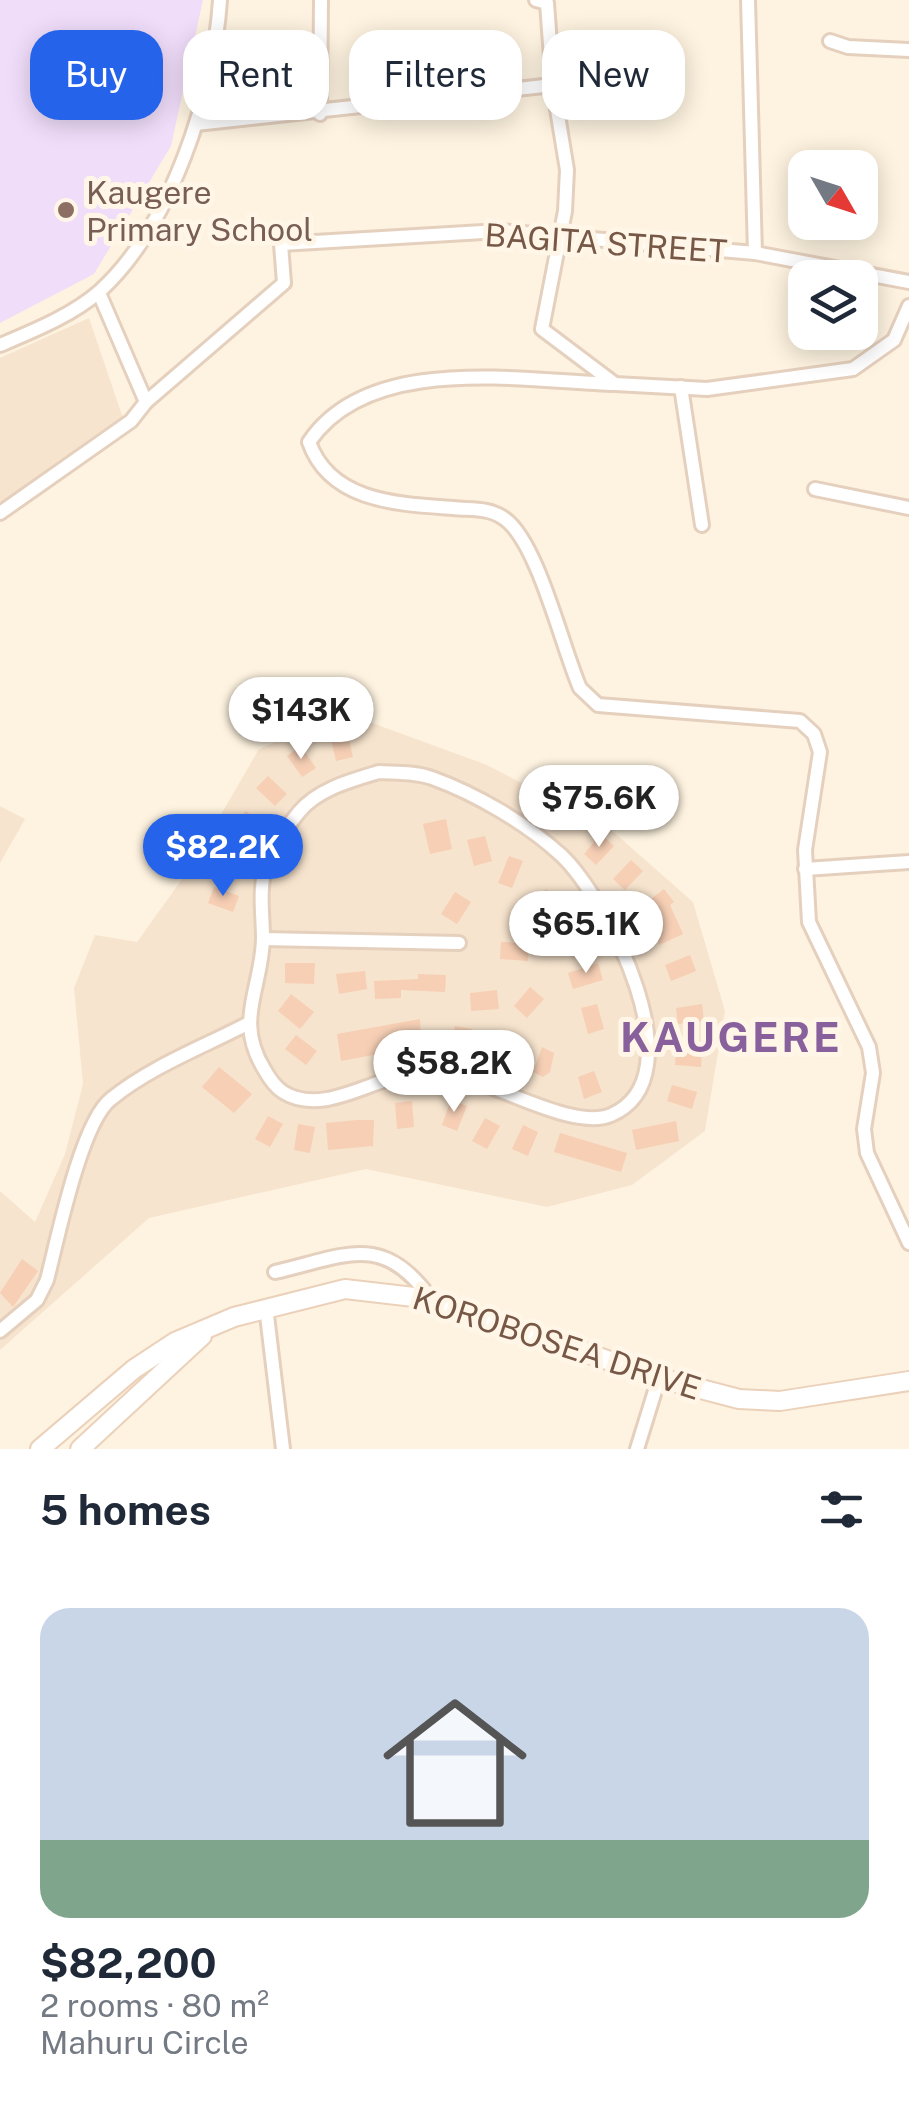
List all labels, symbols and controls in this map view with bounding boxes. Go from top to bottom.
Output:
chip: Buy [30,30,163,120]
chip: Rent [183,30,329,120]
chip: Filters [349,30,522,120]
chip: New [542,30,685,120]
north arrow [788,150,878,240]
map controls [788,150,878,350]
place label: Kaugere Primary School [86,174,313,248]
marker: Kaugere Primary School [55,199,77,221]
street label: BAGITA STREET [483,216,729,270]
button: layers [788,260,878,350]
pin: $143K [231,677,371,762]
text: $143K [251,691,351,728]
pin: $75.6K [518,765,680,850]
text: $75.6K [541,779,657,816]
pin: $82.2K [142,814,304,899]
text: $82.2K [165,828,281,865]
pin: $65.1K [505,891,667,976]
text: $65.1K [531,905,641,942]
district label: KAUGERE [620,1012,842,1061]
pin: $58.2K [373,1030,535,1115]
text: $58.2K [395,1044,513,1081]
street label: KOROBOSEA DRIVE [408,1279,706,1407]
icon: filters [814,1482,869,1537]
text: 5 homes [40,1485,211,1534]
icon: home [365,1673,545,1853]
text: $82,200 [40,1938,217,1987]
text: 2 rooms · 80 m² [40,1987,269,2024]
text: Mahuru Circle [40,2024,249,2061]

